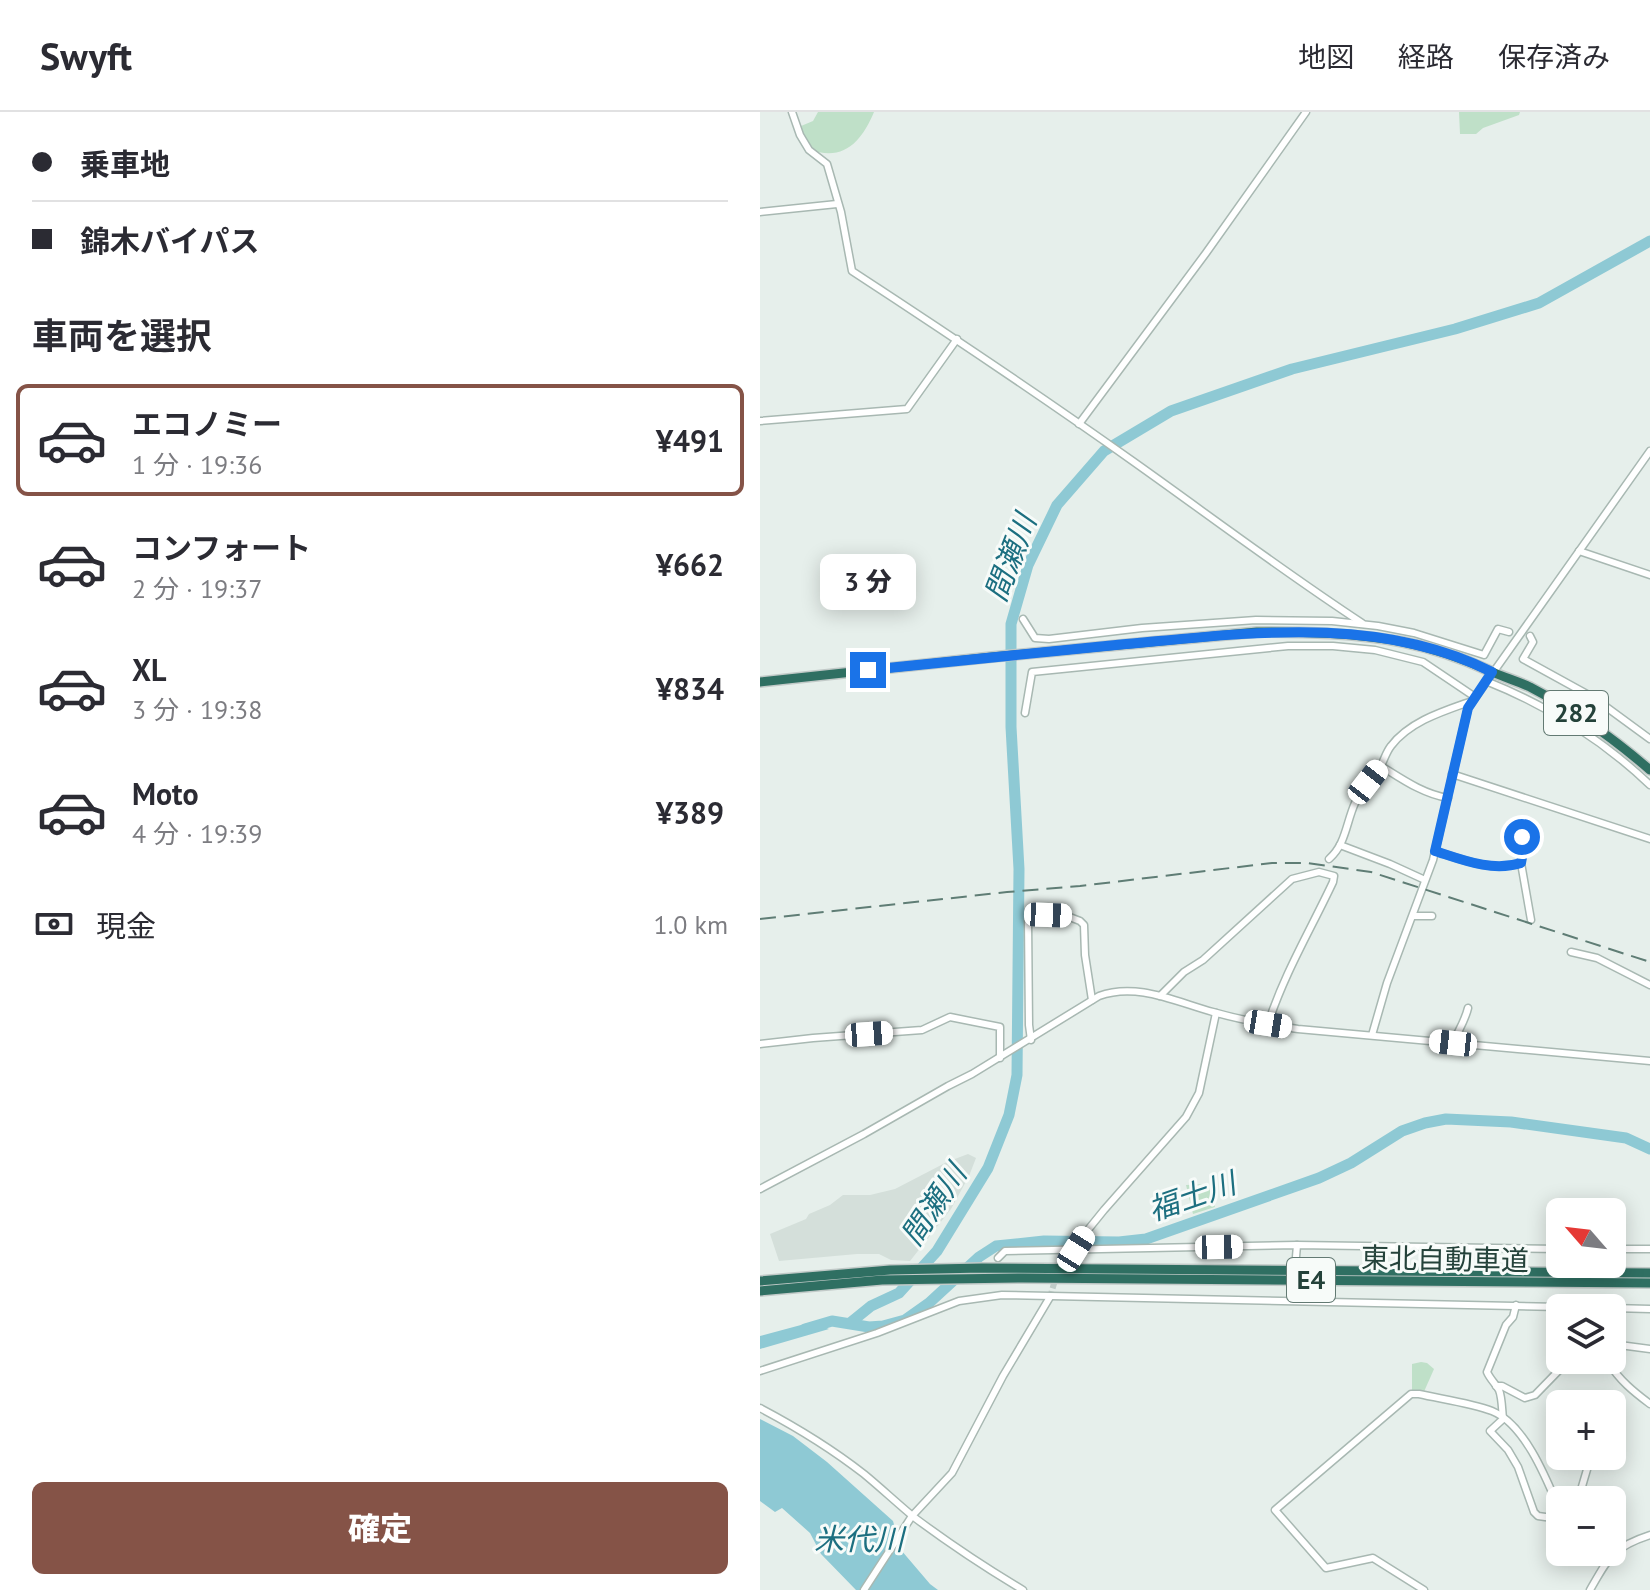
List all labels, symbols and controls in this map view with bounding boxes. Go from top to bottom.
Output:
text: Swyft [40,31,132,80]
text: 地図 [1298,38,1354,75]
text: 経路 [1398,38,1454,75]
text: 保存済み [1498,38,1610,75]
text: 乗車地 [80,144,170,183]
text: 錦木バイパス [80,221,259,260]
text: 車両を選択 [32,312,212,359]
icon: car [36,404,108,476]
text: エコノミー [132,404,282,443]
text: ¥491 [656,421,724,460]
text: 1 分 · 19:36 [132,448,262,481]
water label: 間瀬川 [975,506,1045,606]
icon: car [36,528,108,600]
text: コンフォート [132,528,311,567]
text: ¥662 [656,545,724,584]
callout: 3 分 [820,554,916,610]
text: 3 分 [844,565,892,598]
text: 2 分 · 19:37 [132,572,262,605]
text: XL [132,650,166,689]
icon: car [36,652,108,724]
route end [850,652,886,688]
text: ¥834 [656,669,724,708]
road number: 282 [1544,691,1608,735]
text: 3 分 · 19:38 [132,693,262,726]
car [1344,756,1392,808]
text: Moto [132,774,199,813]
icon: car [36,776,108,848]
text: ¥389 [656,793,724,832]
text: 4 分 · 19:39 [132,817,262,850]
route start [1504,819,1540,855]
icon: cash [32,902,76,946]
car [1024,902,1072,928]
text: 現金 [96,906,156,945]
text: 1.0 km [654,908,728,941]
car [1242,1008,1294,1040]
car [844,1020,894,1048]
car [1428,1029,1478,1057]
water label: 間瀬川 [891,1153,976,1252]
water label: 福士川 [1143,1162,1243,1229]
north arrow [1546,1198,1626,1278]
map controls [1546,1198,1626,1566]
car [1053,1222,1099,1276]
car [1195,1235,1243,1259]
street label: 東北自動車道 [1361,1239,1529,1278]
road number: E4 [1287,1258,1335,1302]
button: layers [1546,1294,1626,1374]
button: + [1546,1390,1626,1470]
button: 確定 [32,1482,728,1574]
button: − [1546,1486,1626,1566]
water label: 米代川 [814,1519,907,1558]

